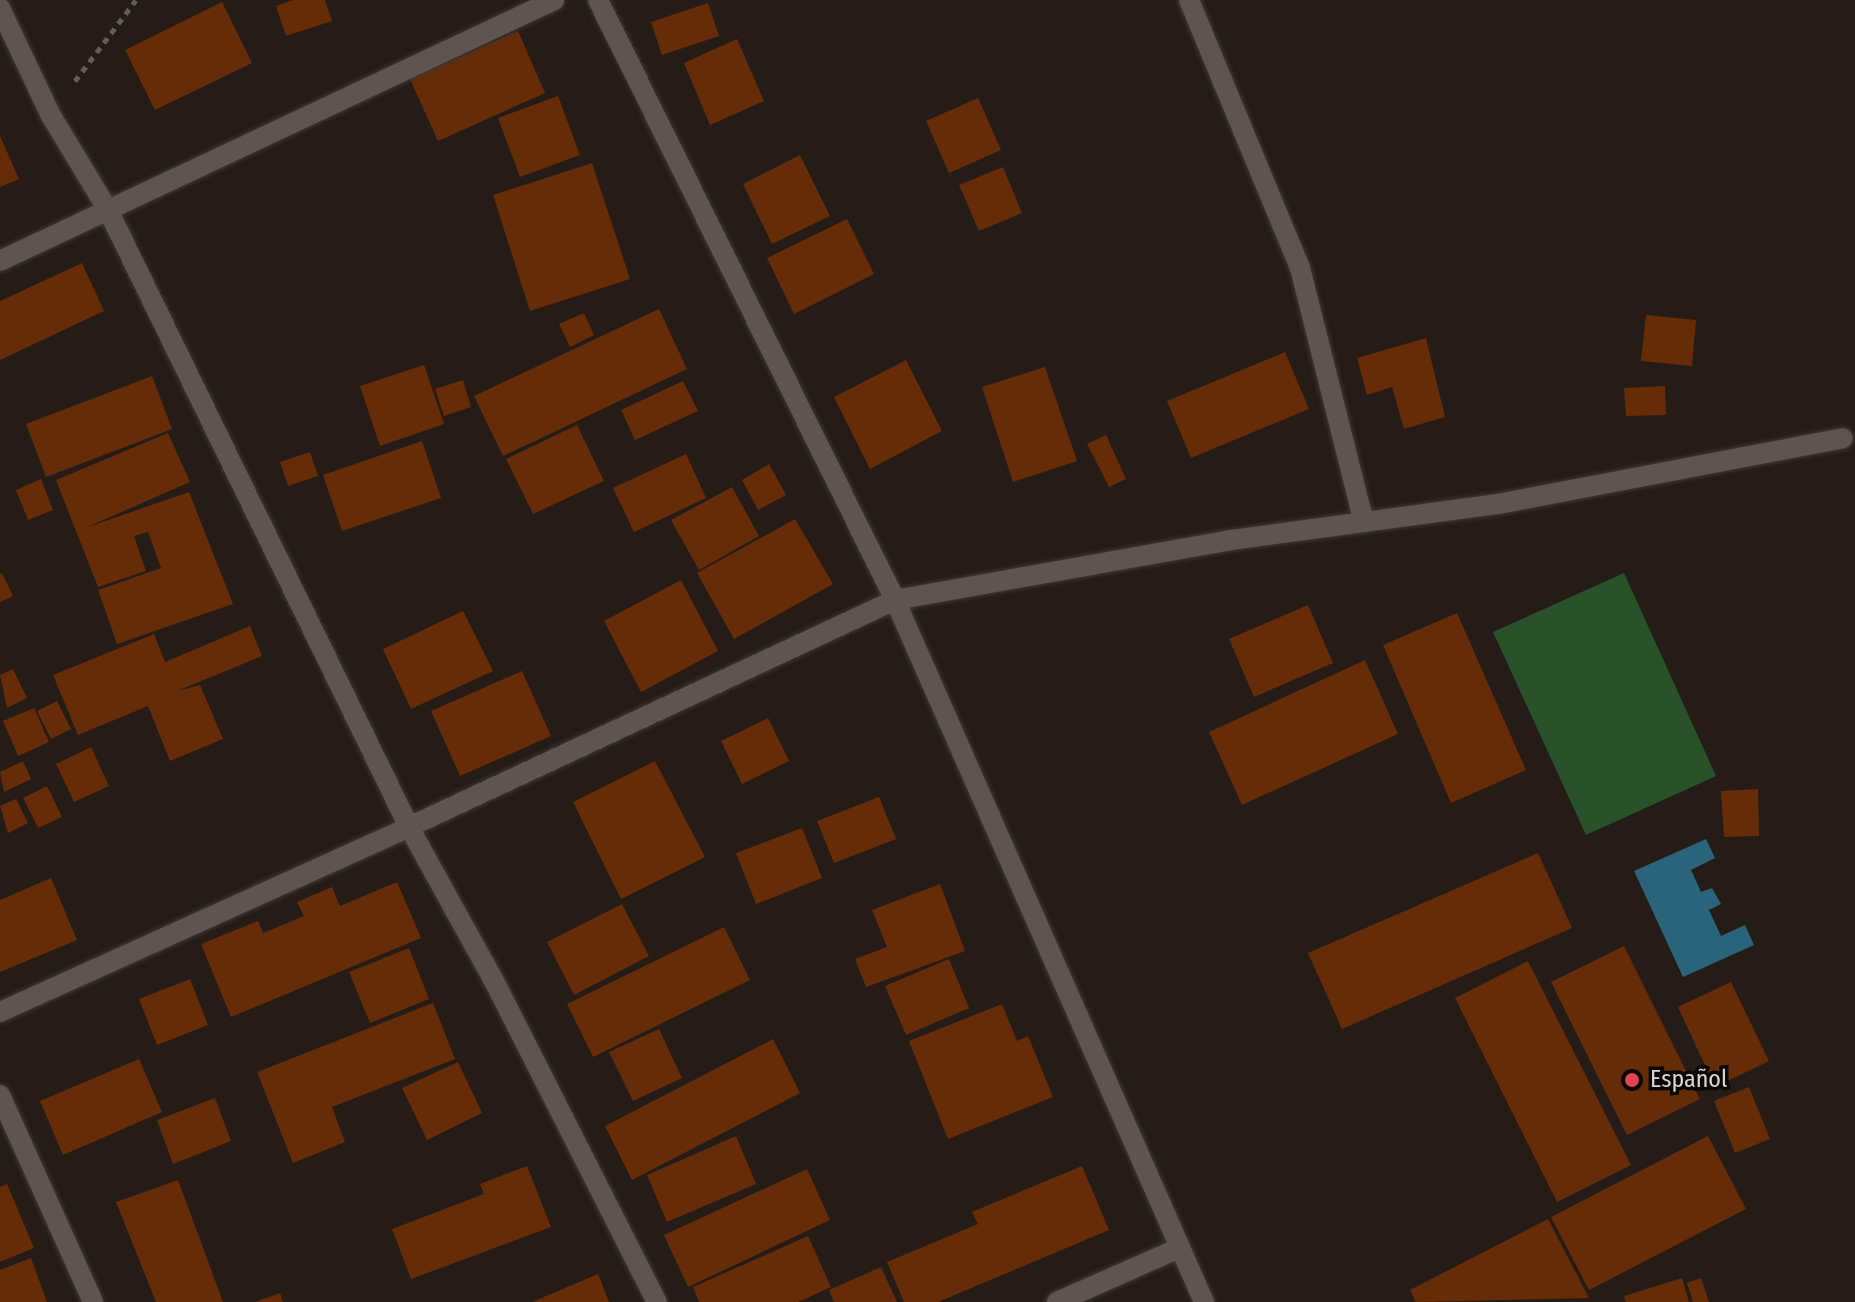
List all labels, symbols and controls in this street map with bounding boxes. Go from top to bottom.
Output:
place label: Español [1650,1066,1727,1094]
marker: Español [1621,1069,1643,1091]

